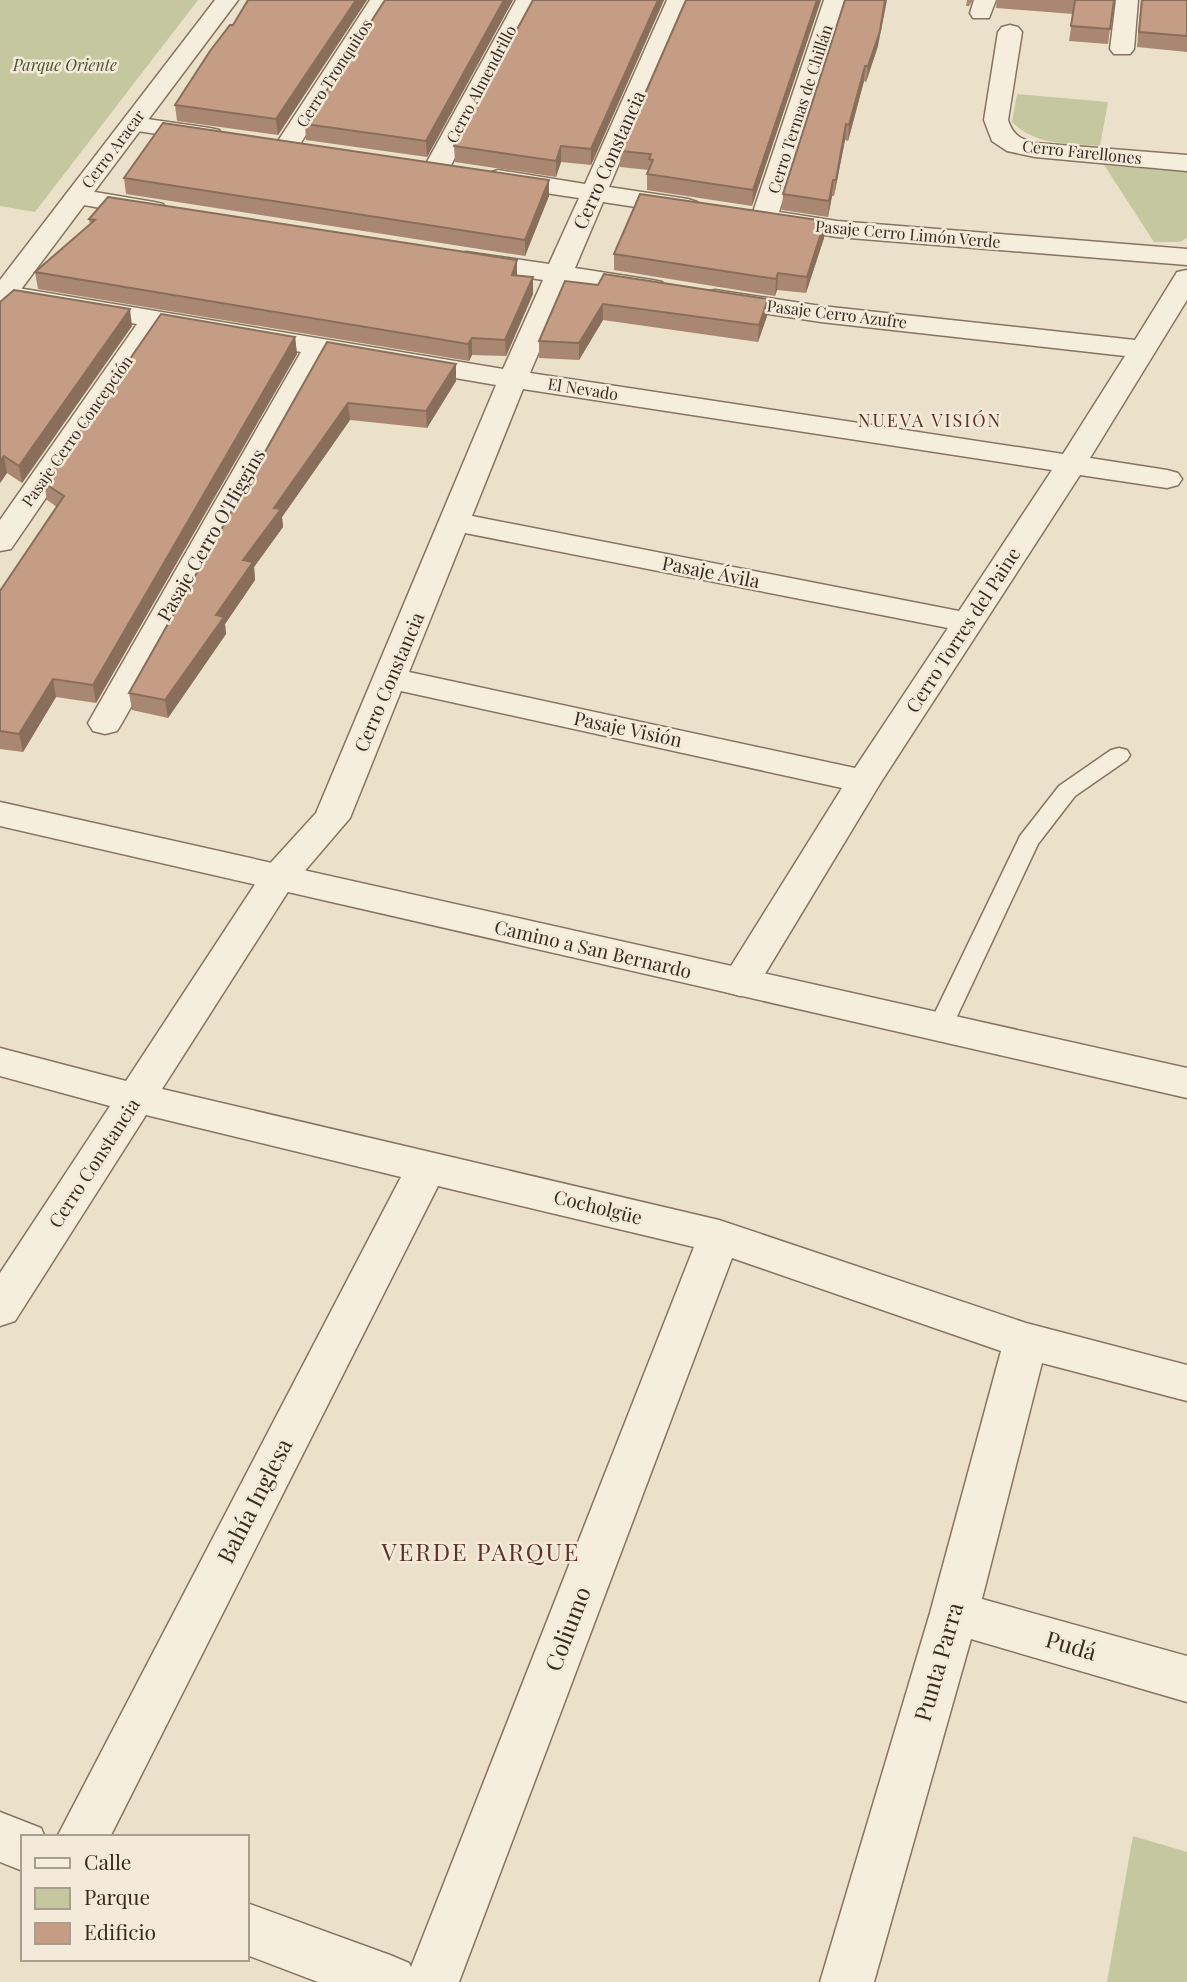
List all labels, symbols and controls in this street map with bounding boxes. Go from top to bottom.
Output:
street label: Cerro Tronquitos [291,15,376,131]
street label: Cerro Almendrillo [441,21,521,146]
street label: Cerro Termas de Chillán [762,21,837,196]
park label: Parque Oriente [12,54,117,75]
street label: Cerro Constancia [566,86,651,233]
street label: Cerro Aracar [76,105,149,192]
street label: Cerro Farellones [1021,135,1143,168]
street label: Pasaje Cerro Limón Verde [815,215,1002,252]
street label: Pasaje Cerro Azufre [766,294,908,333]
street label: Pasaje Cerro Concepción [16,351,137,510]
street label: El Nevado [546,373,620,404]
district label: NUEVA VISIÓN [858,408,1002,432]
street label: Pasaje Cerro O'Higgins [150,443,270,626]
street label: Cerro Torres del Paine [899,542,1025,717]
street label: Pasaje Ávila [660,549,763,593]
street label: Cerro Constancia [347,607,429,755]
street label: Pasaje Visión [572,704,685,752]
street label: Camino a San Bernardo [492,913,694,983]
street label: Cerro Constancia [42,1092,145,1232]
street label: Cocholgüe [551,1183,645,1230]
street label: Bahía Inglesa [209,1432,299,1568]
district label: VERDE PARQUE [381,1535,580,1567]
street label: Coliumo [536,1582,597,1675]
street label: Punta Parra [906,1598,969,1725]
street label: Pudá [1042,1623,1101,1667]
legend [21,1835,248,1961]
text: Calle [84,1847,131,1875]
text: Parque [84,1882,150,1910]
text: Edificio [84,1917,156,1945]

